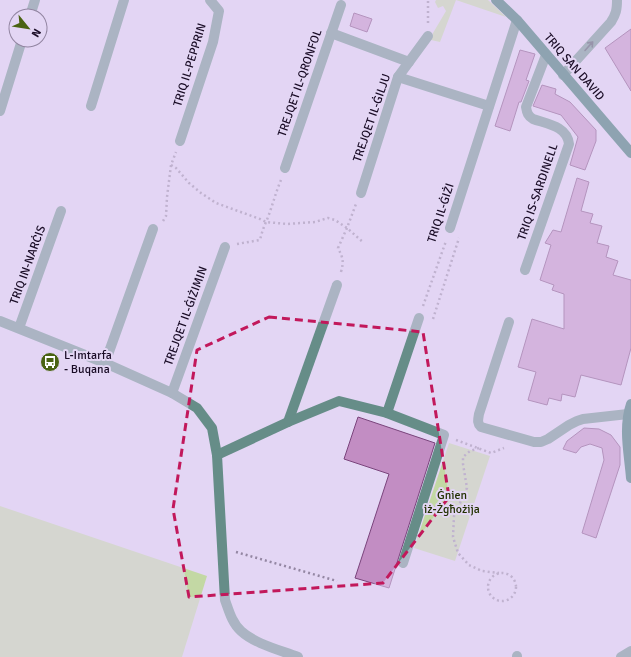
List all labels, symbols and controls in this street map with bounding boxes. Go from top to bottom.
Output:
north arrow [8,8,48,48]
street label: TRIQ IL-PEPPRIN [170,22,210,108]
text: N [29,26,44,39]
street label: TREJQET IL-QRONFOL [275,27,325,139]
street label: TRIQ SAN DAVID [541,30,607,104]
one-way arrow [585,41,594,51]
street label: TREJQET IL-ĠILJU [350,72,394,164]
street label: TRIQ IS-SARDINELL [514,142,562,242]
street label: TRIQ IL-ĠIŻI [424,181,458,245]
street label: TRIQ IN-NARĊIS [7,223,49,307]
street label: TREJQET IL-ĠIŻIMIN [161,264,211,368]
place label: L-Imtarfa - Buqana [64,348,112,377]
bus stop icon: L-Imtarfa - Buqana [39,351,61,373]
park label: Ġnien iż-Żgħożija [424,488,480,517]

